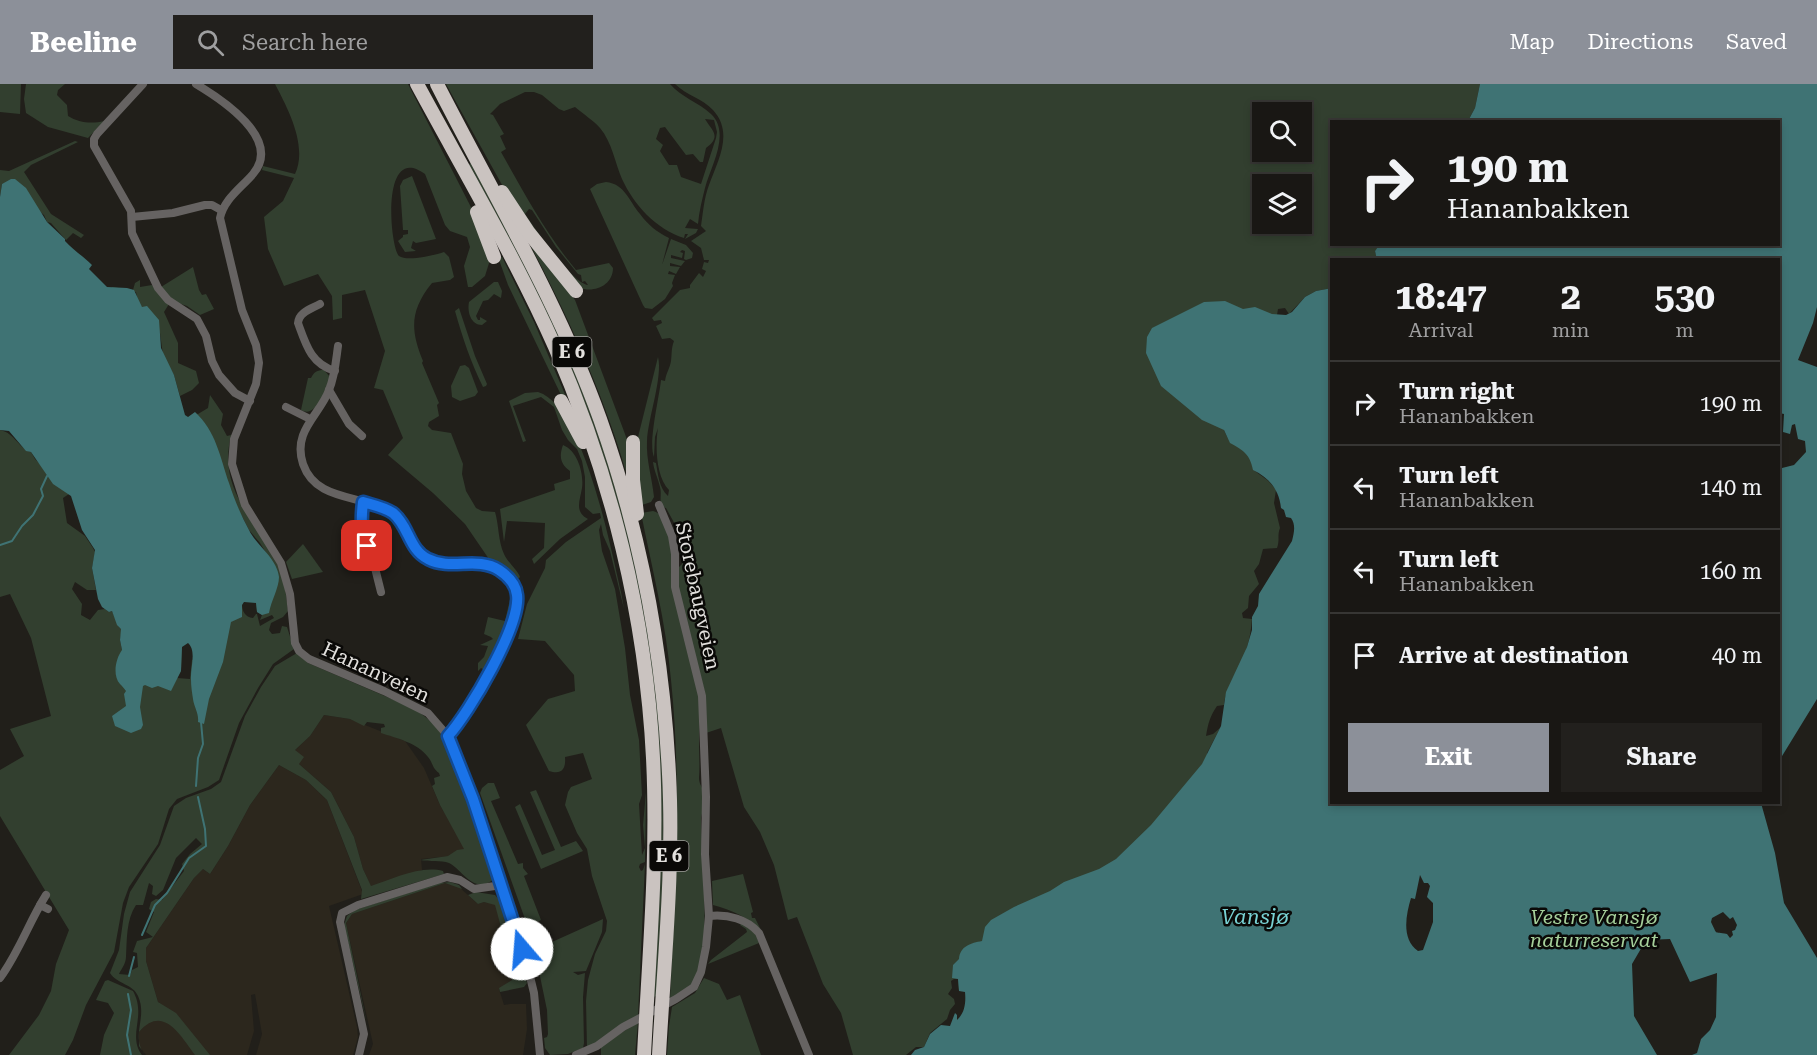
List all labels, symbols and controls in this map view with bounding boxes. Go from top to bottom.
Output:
search box [173,15,593,69]
text: Beeline [30,26,137,59]
icon: search [194,26,227,59]
text: Search here [242,30,368,55]
text: Map [1510,30,1554,54]
text: Directions [1587,30,1693,54]
text: Saved [1726,30,1787,54]
map controls [1252,102,1312,234]
button: search [1252,102,1312,162]
text: 190 m [1447,143,1569,192]
icon: right [1348,144,1426,222]
button: layers [1252,174,1312,234]
text: Hananbakken [1447,193,1630,225]
text: 18:47 [1395,276,1487,318]
text: 2 [1561,276,1581,318]
text: 530 [1655,276,1715,318]
text: Arrival [1408,318,1473,342]
text: min [1552,318,1589,342]
text: m [1676,318,1694,342]
road number: E 6 [552,337,592,367]
text: Turn right [1399,379,1514,404]
icon: right [1348,387,1381,420]
text: 190 m [1699,391,1762,416]
text: Hananbakken [1399,404,1534,428]
text: Turn left [1399,463,1499,488]
icon: left [1348,471,1381,504]
text: 140 m [1699,475,1762,500]
text: Hananbakken [1399,488,1534,512]
pin [341,520,392,571]
street label: Storebaugveien [671,520,725,672]
icon: arrive [350,529,383,562]
text: Turn left [1399,547,1499,572]
icon: left [1348,555,1381,588]
text: 160 m [1699,559,1762,584]
text: Hananbakken [1399,572,1534,596]
street label: Hananveien [318,637,434,707]
icon: arrive [1348,639,1381,672]
text: Arrive at destination [1399,643,1628,668]
text: 40 m [1712,643,1762,668]
button: Exit [1348,723,1549,792]
button: Share [1561,723,1762,792]
road number: E 6 [650,841,688,871]
water label: Vansjø [1221,905,1290,929]
park label: Vestre Vansjø naturreservat [1530,905,1659,952]
position arrow [490,917,554,981]

